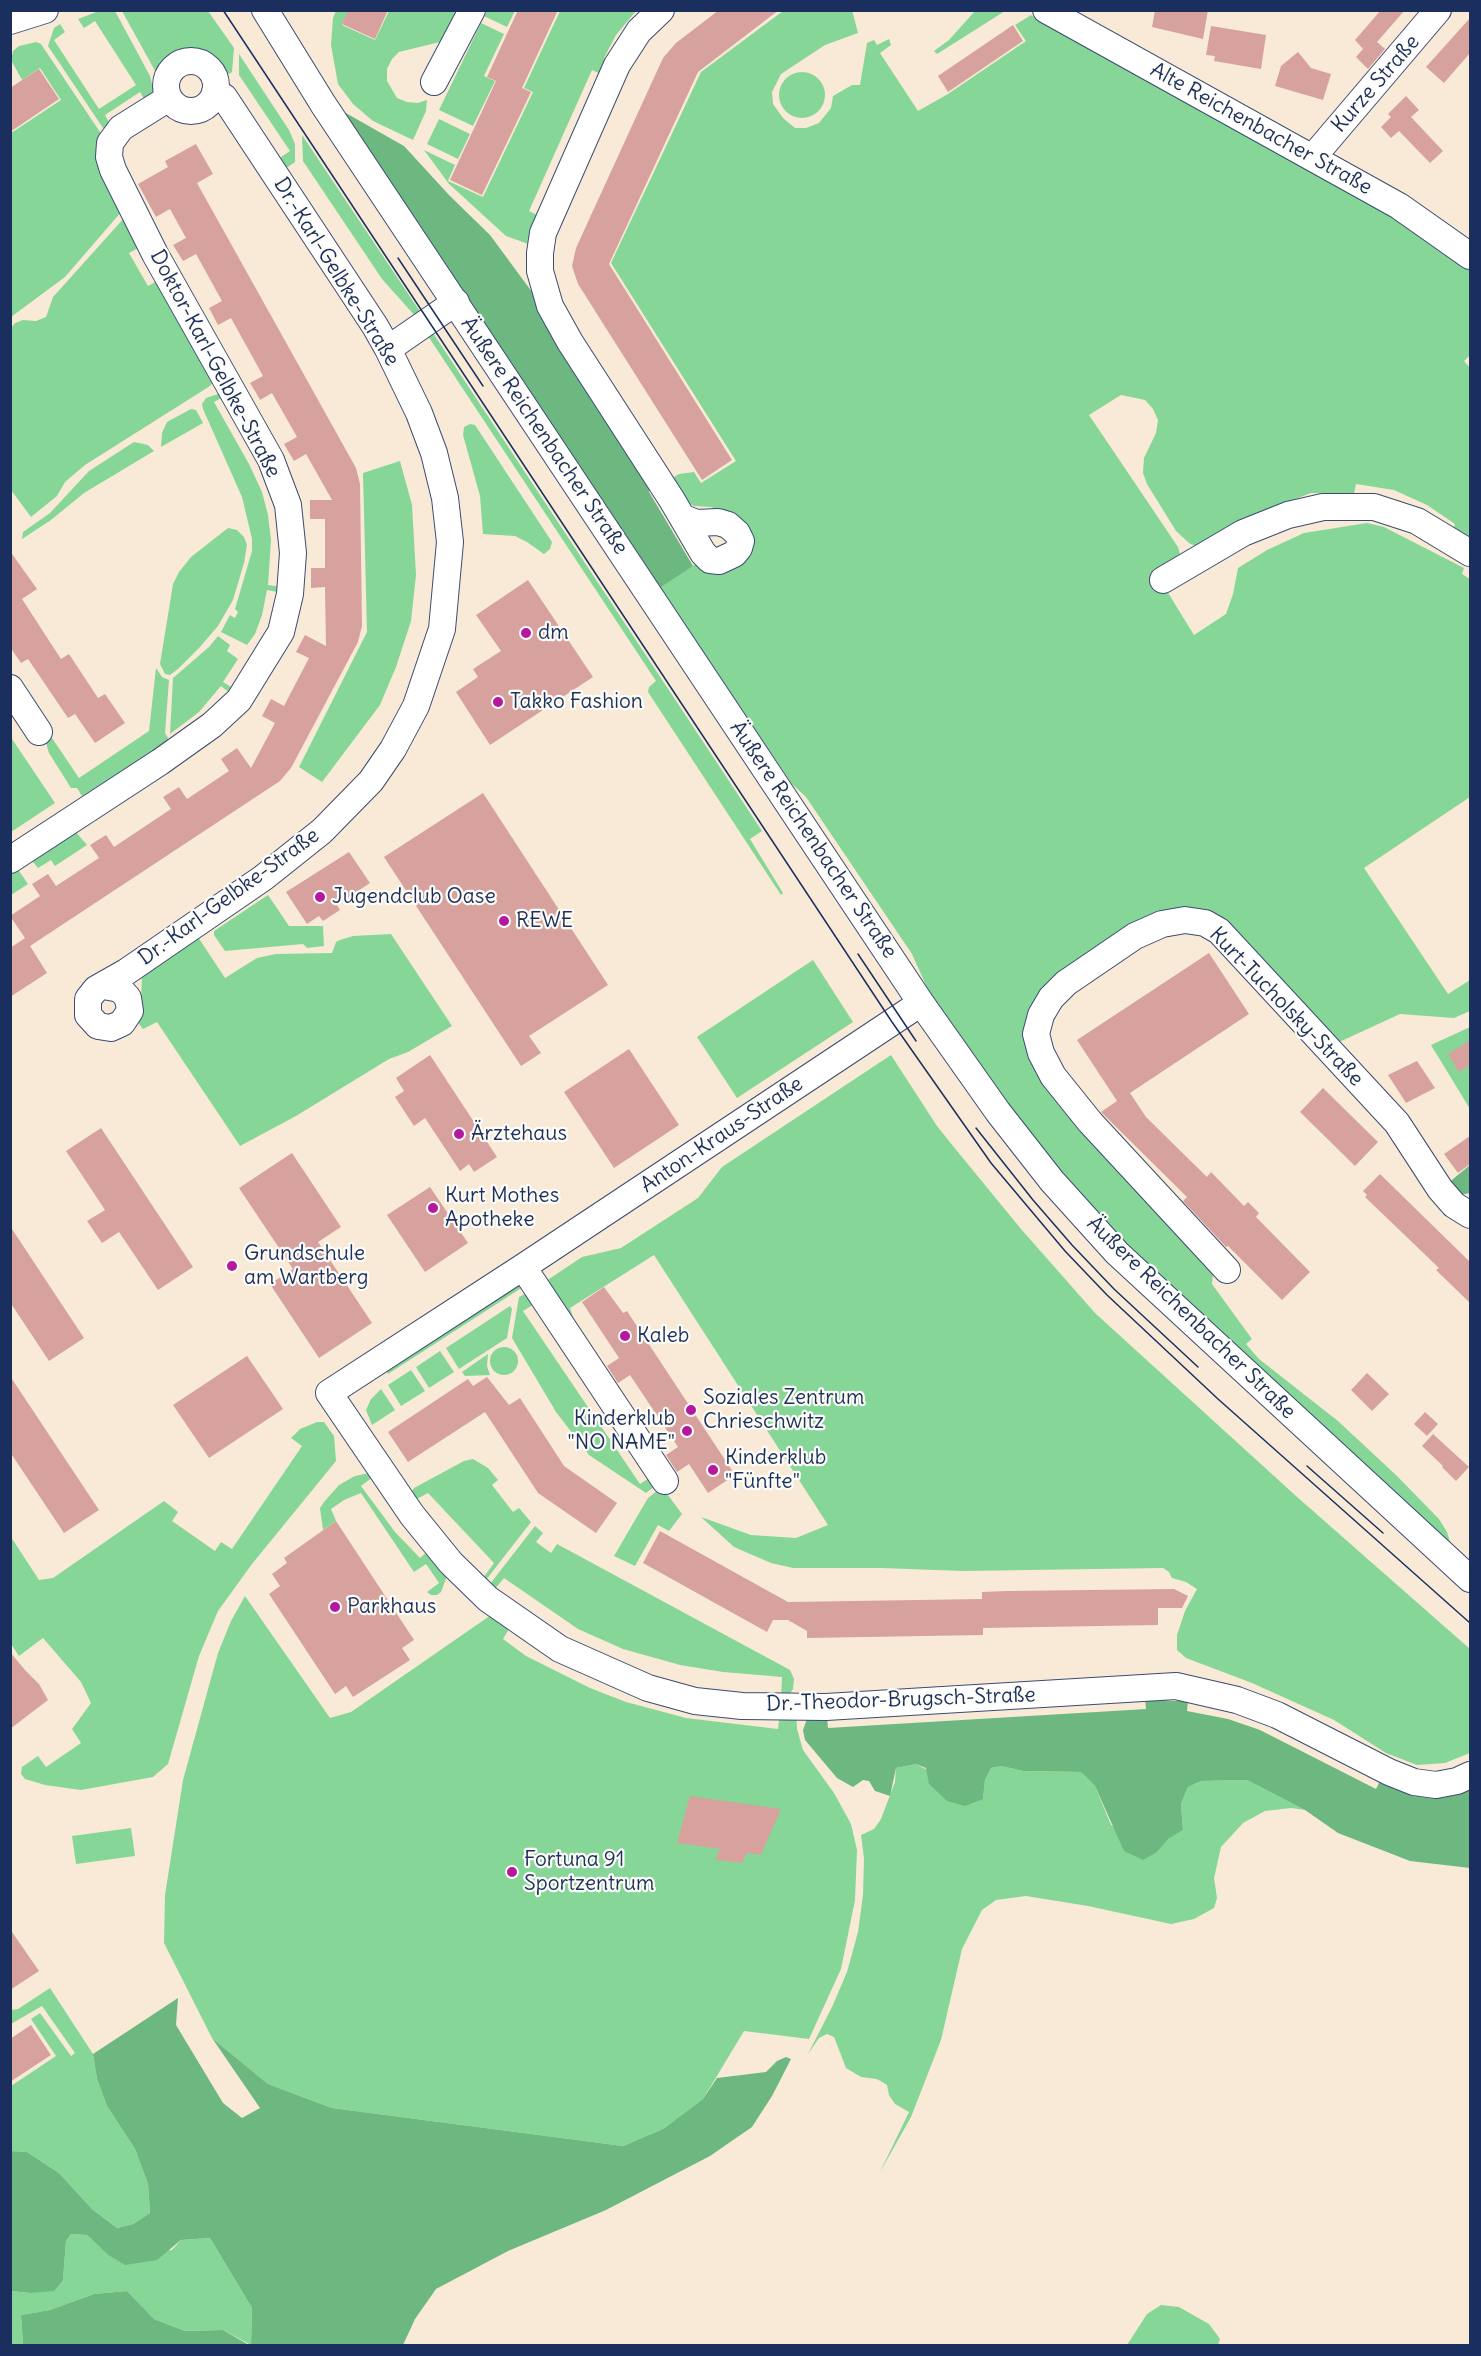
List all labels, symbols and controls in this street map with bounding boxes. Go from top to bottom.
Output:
street label: Kurze Straße [1327,30,1425,138]
street label: Alte Reichenbacher Straße [1146,58,1376,200]
street label: Dr.-Karl-Gelbke-Straße [268,173,404,371]
street label: Doktor-Karl-Gelbke-Straße [144,246,286,482]
street label: Äußere Reichenbacher Straße [455,313,633,559]
place label: dm [538,620,569,646]
marker: dm [519,626,533,640]
place label: Takko Fashion [510,689,643,715]
marker: Takko Fashion [491,695,505,709]
street label: Äußere Reichenbacher Straße [724,717,902,963]
street label: Dr.-Karl-Gelbke-Straße [134,823,324,971]
place label: Jugendclub Oase [332,884,496,910]
marker: Jugendclub Oase [313,890,327,904]
place label: REWE [516,908,573,934]
marker: REWE [497,914,511,928]
street label: Kurt-Tucholsky-Straße [1204,922,1368,1092]
street label: Anton-Kraus-Straße [636,1071,808,1199]
place label: Ärztehaus [471,1121,567,1147]
marker: Ärztehaus [452,1127,466,1141]
place label: Kurt Mothes Apotheke [445,1183,559,1233]
marker: Kurt Mothes Apotheke [426,1201,440,1215]
street label: Äußere Reichenbacher Straße [1081,1211,1301,1425]
place label: Grundschule am Wartberg [244,1241,368,1291]
marker: Grundschule am Wartberg [225,1259,239,1273]
place label: Kaleb [637,1323,689,1349]
marker: Kaleb [618,1329,632,1343]
place label: Soziales Zentrum Chrieschwitz [703,1385,864,1435]
marker: Soziales Zentrum Chrieschwitz [684,1403,698,1417]
place label: Kinderklub "NO NAME" [567,1406,675,1456]
marker: Kinderklub "NO NAME" [680,1424,694,1438]
place label: Kinderklub "Fünfte" [725,1445,826,1495]
marker: Kinderklub "Fünfte" [706,1463,720,1477]
place label: Parkhaus [347,1594,436,1620]
marker: Parkhaus [328,1600,342,1614]
street label: Dr.-Theodor-Brugsch-Straße [766,1683,1036,1717]
place label: Fortuna 91 Sportzentrum [524,1847,654,1897]
marker: Fortuna 91 Sportzentrum [505,1865,519,1879]

